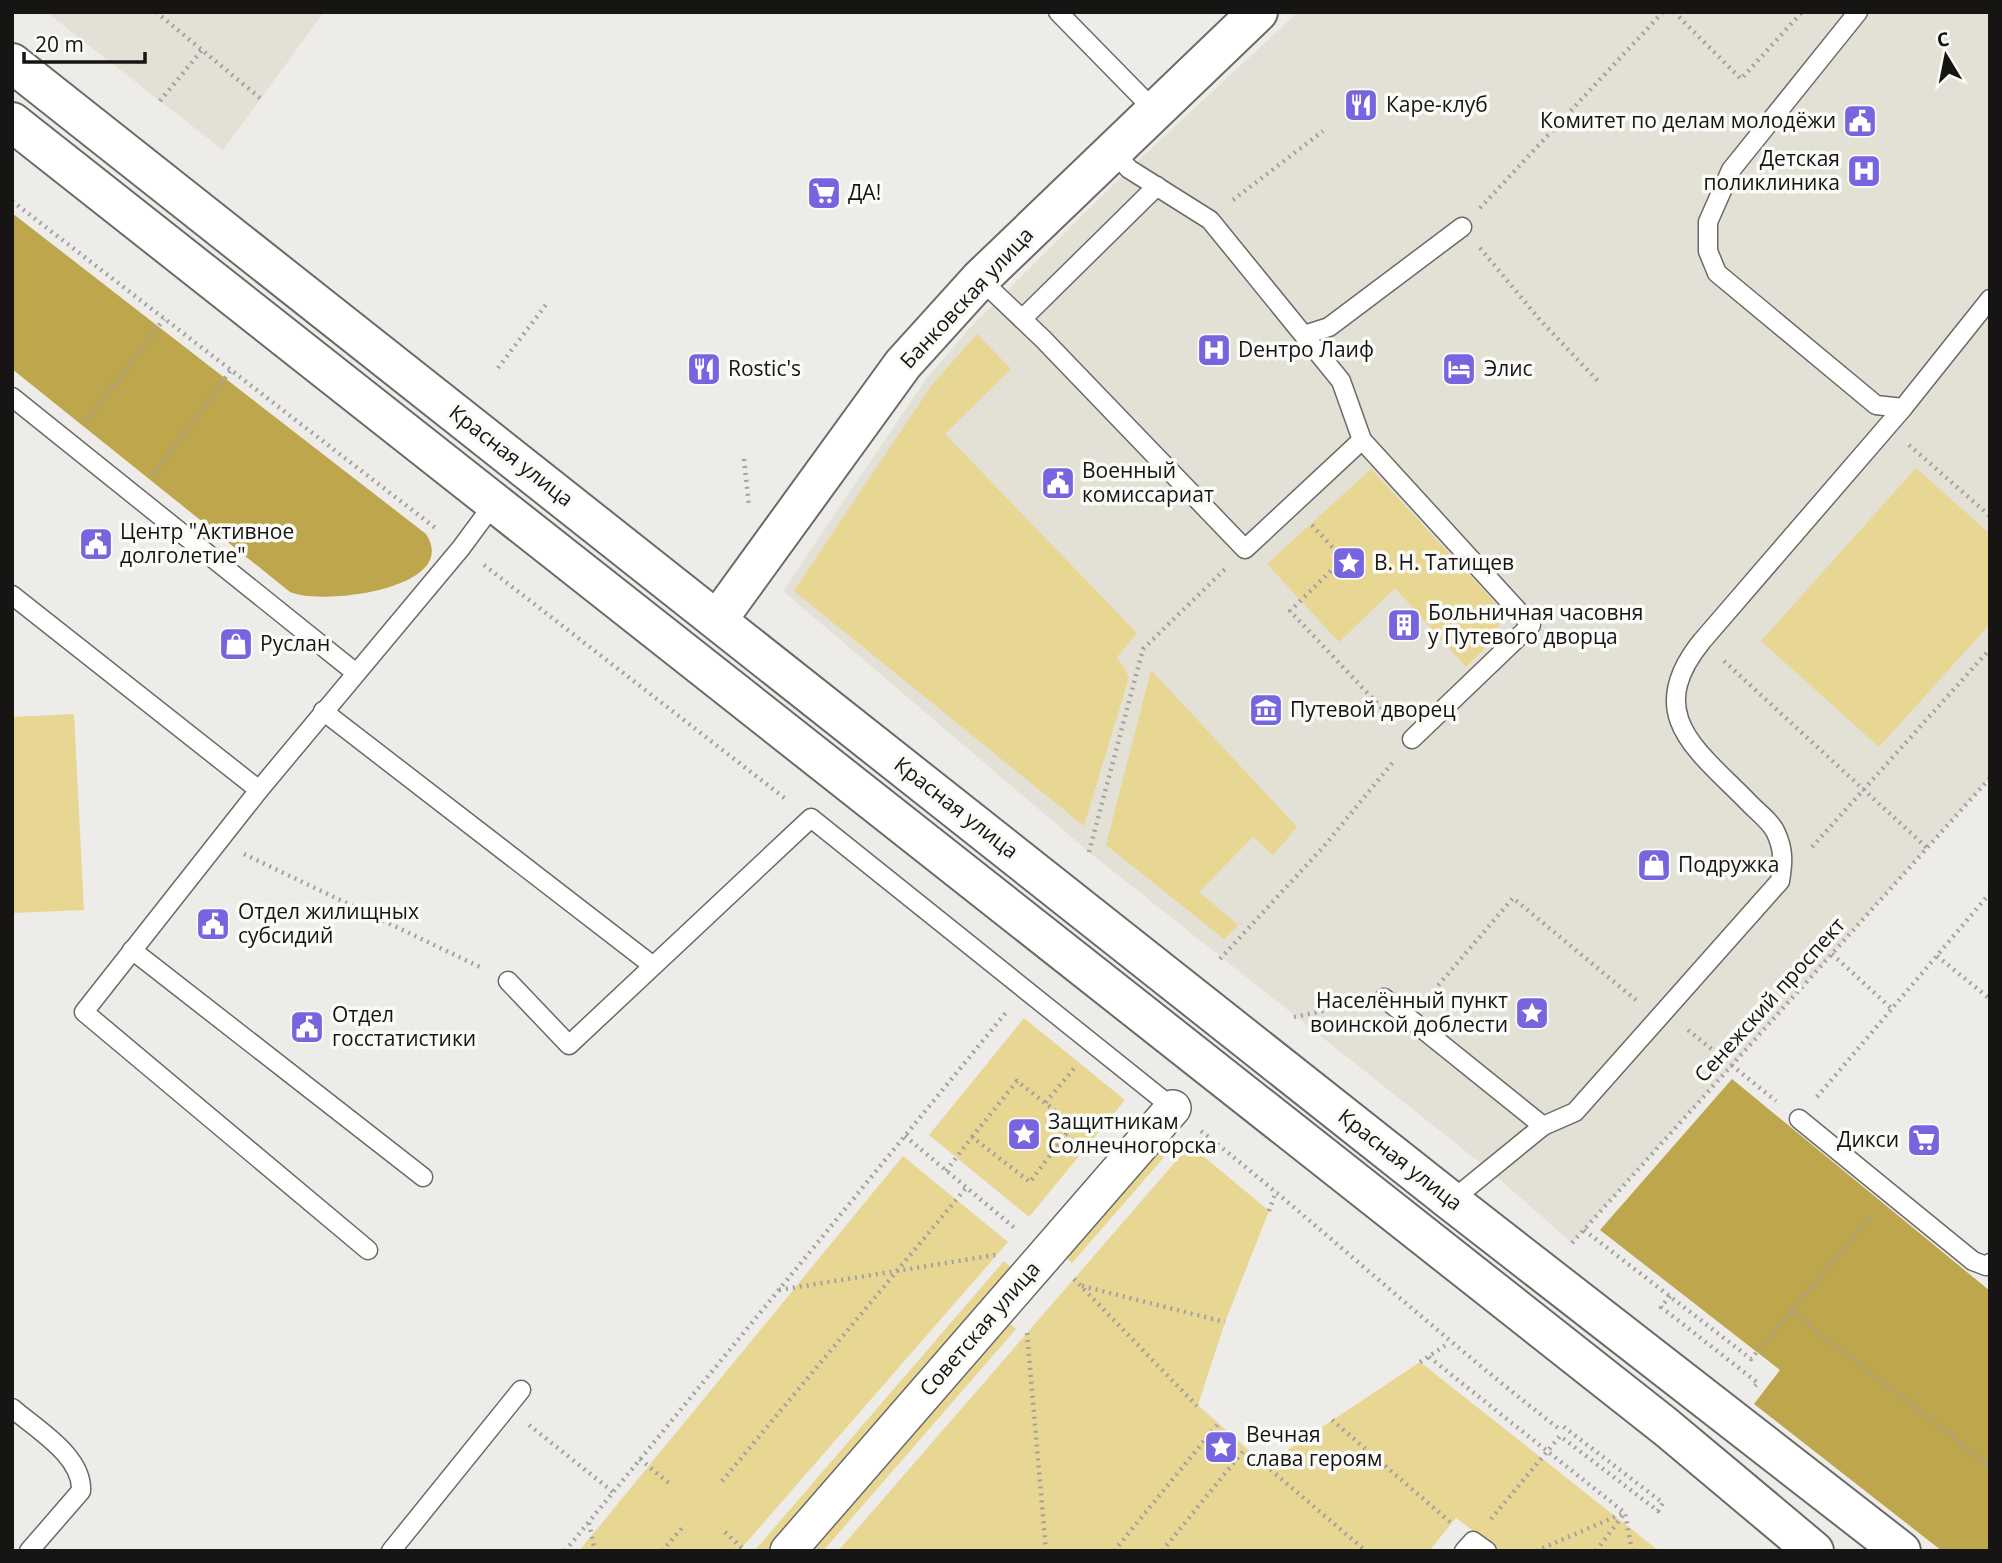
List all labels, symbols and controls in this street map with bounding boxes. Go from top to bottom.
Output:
scale bar [24,21,145,65]
north arrow [1911,21,1981,91]
text: С [1935,25,1951,53]
text: 20 m [35,30,84,58]
restaurant icon: Каре-клуб [1342,86,1380,124]
place label: Каре-клуб [1386,90,1488,118]
public building icon: Комитет по делам молодёжи [1841,102,1879,140]
place label: Комитет по делам молодёжи [1540,106,1836,134]
place label: Детская поликлиника [1704,144,1840,196]
hospital icon: Детская поликлиника [1845,152,1883,190]
supermarket icon: ДА! [805,174,843,212]
place label: ДА! [848,178,881,206]
street label: Банковская улица [893,221,1039,374]
hospital icon: Dентро Лаиф [1195,331,1233,369]
place label: Dентро Лаиф [1238,335,1374,363]
restaurant icon: Rostic's [685,350,723,388]
hotel icon: Элис [1440,350,1478,388]
place label: Rostic's [728,354,801,382]
place label: Элис [1484,354,1533,382]
street label: Красная улица [444,398,579,512]
place label: Военный комиссариат [1082,456,1214,508]
public building icon: Военный комиссариат [1039,464,1077,502]
place label: Центр "Активное долголетие" [120,517,294,569]
public building icon: Центр "Активное долголетие" [77,525,115,563]
place icon: В. Н. Татищев [1330,544,1368,582]
place label: В. Н. Татищев [1374,548,1514,576]
place label: Больничная часовня у Путевого дворца [1428,598,1643,650]
building icon: Больничная часовня у Путевого дворца [1385,606,1423,644]
shop icon: Руслан [217,625,255,663]
place label: Руслан [260,629,330,657]
museum icon: Путевой дворец [1247,691,1285,729]
place label: Путевой дворец [1290,695,1456,723]
street label: Красная улица [889,750,1024,864]
shop icon: Подружка [1635,846,1673,884]
place label: Подружка [1678,850,1779,878]
place label: Отдел жилищных субсидий [238,897,419,949]
public building icon: Отдел жилищных субсидий [194,905,232,943]
street label: Сенежский проспект [1688,911,1851,1088]
place label: Населённый пункт воинской доблести [1310,986,1508,1038]
place icon: Населённый пункт воинской доблести [1513,994,1551,1032]
place label: Отдел госстатистики [332,1000,476,1052]
public building icon: Отдел госстатистики [288,1008,326,1046]
street label: Красная улица [1333,1102,1468,1216]
place label: Защитникам Солнечногорска [1048,1107,1217,1159]
place icon: Защитникам Солнечногорска [1005,1115,1043,1153]
supermarket icon: Дикси [1905,1121,1943,1159]
place label: Дикси [1837,1125,1899,1153]
street label: Советская улица [913,1255,1046,1402]
place label: Вечная слава героям [1246,1420,1382,1472]
place icon: Вечная слава героям [1202,1428,1240,1466]

